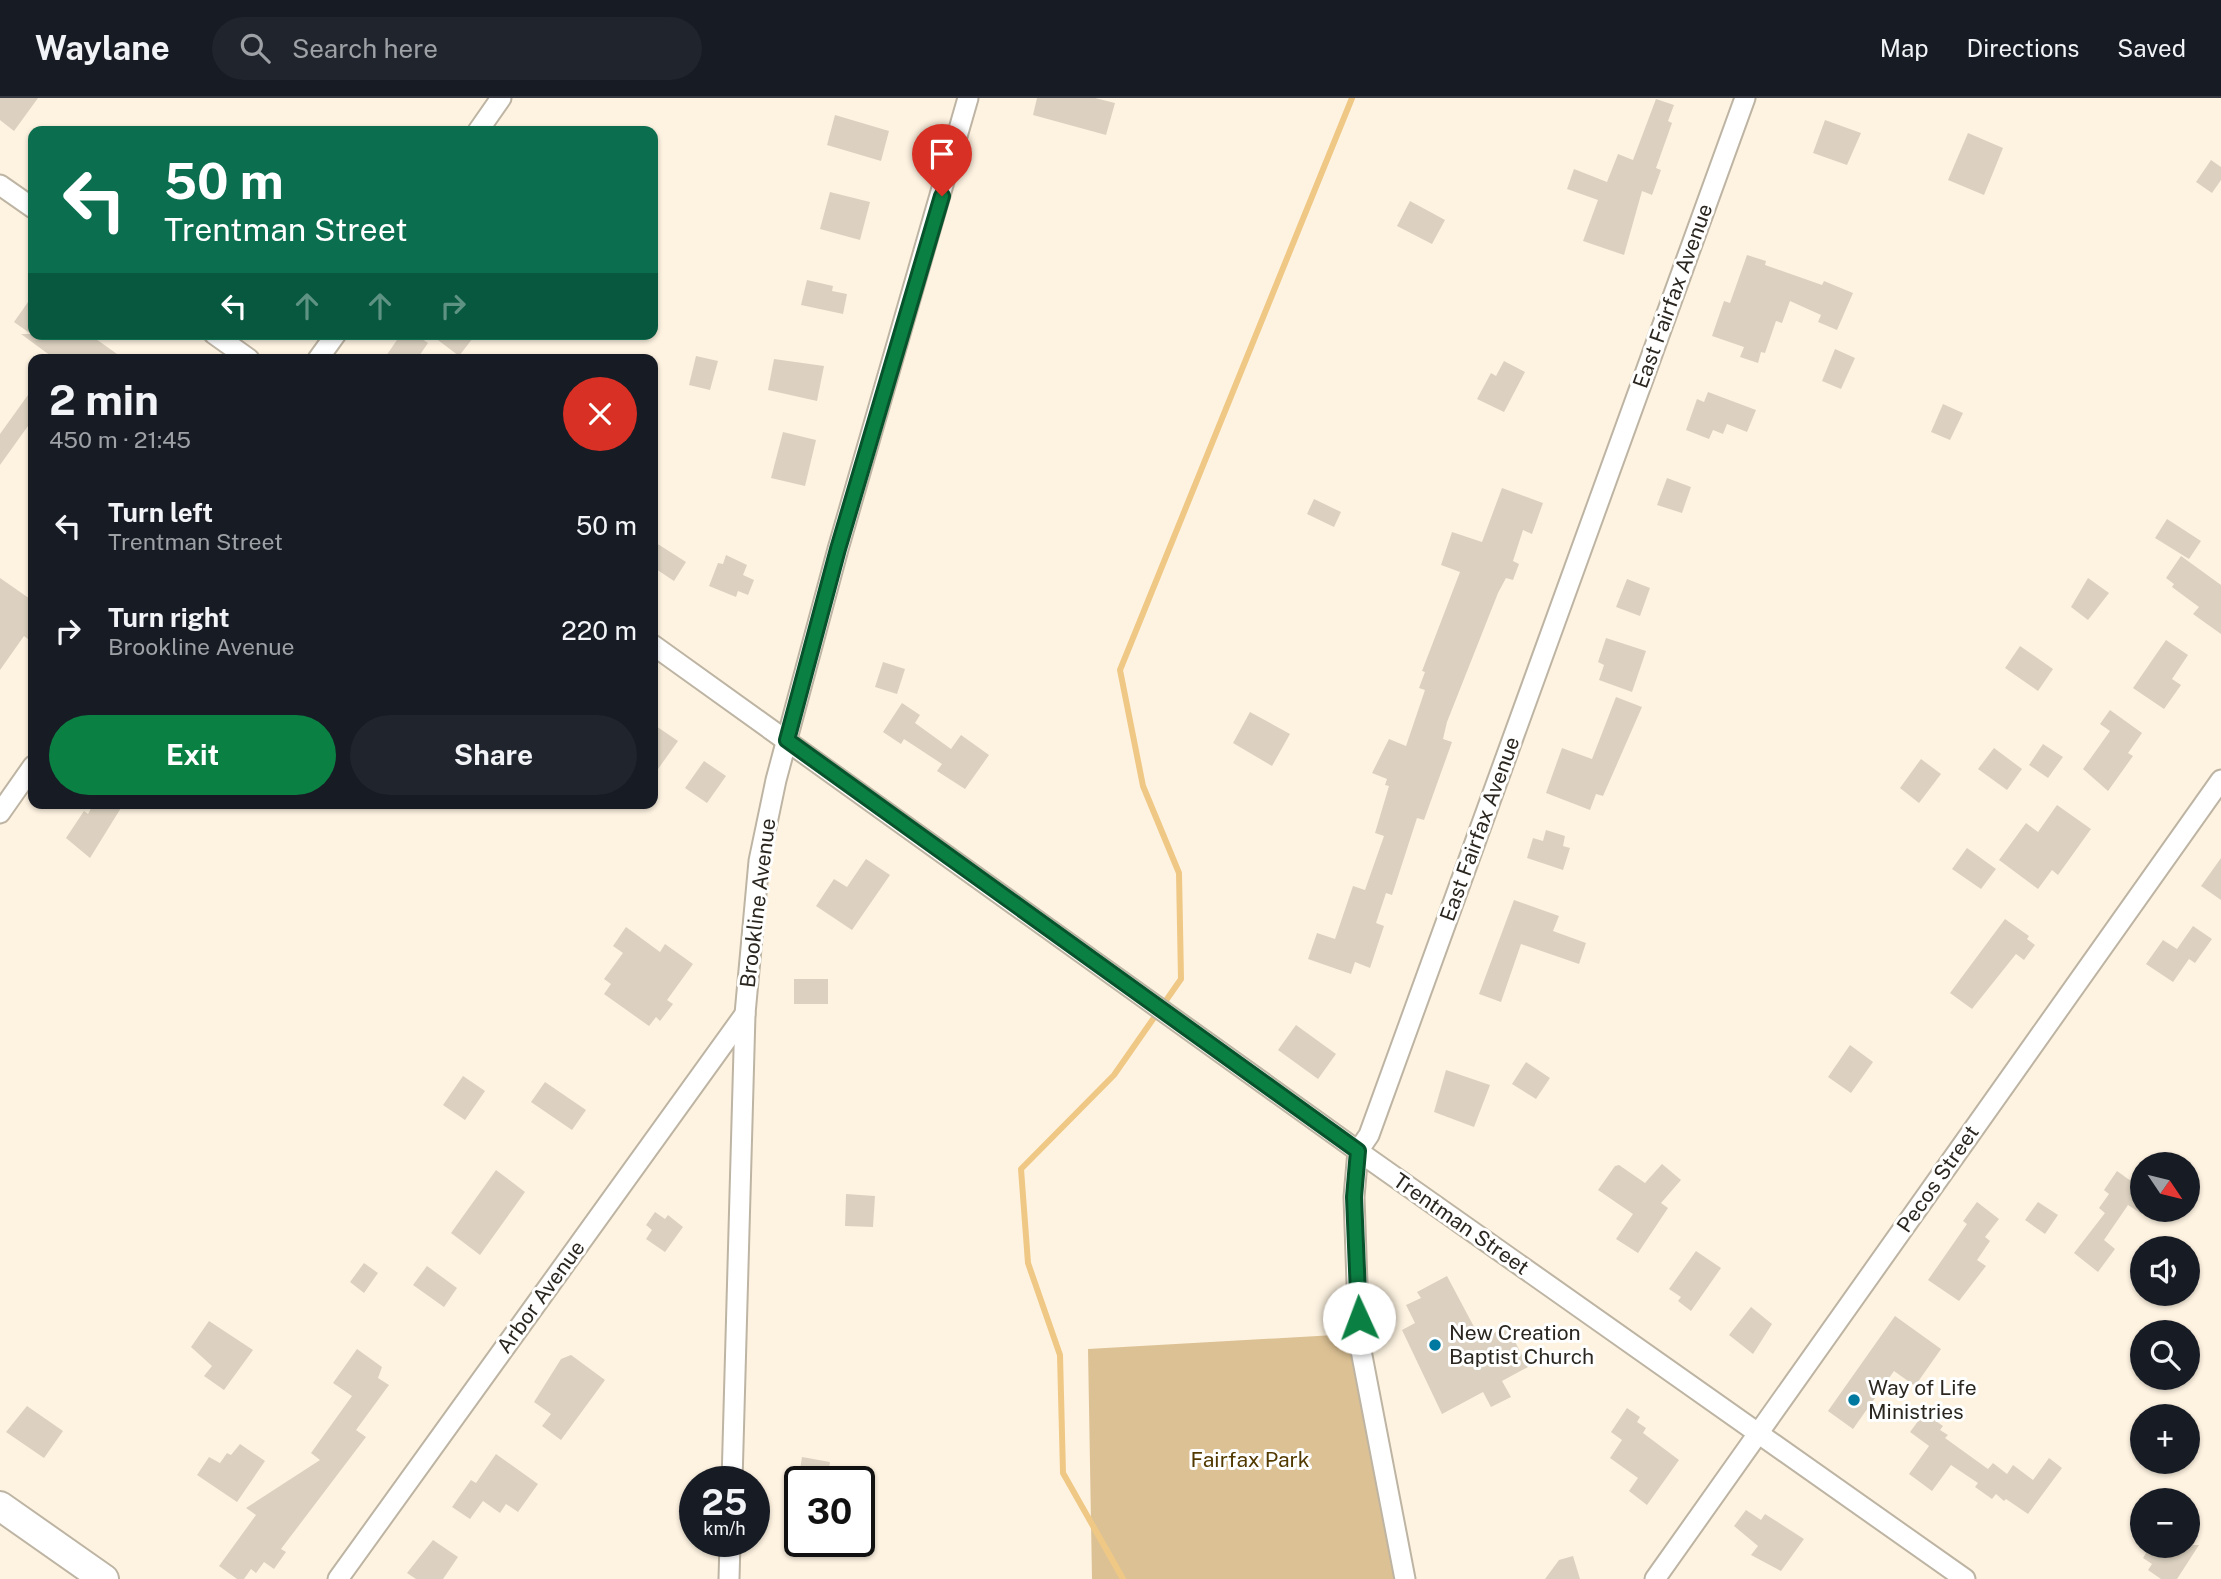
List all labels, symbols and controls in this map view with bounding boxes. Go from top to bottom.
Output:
search box [212,17,702,80]
text: Waylane [35,29,170,67]
icon: search [236,29,274,67]
text: Search here [292,33,438,64]
text: Map [1880,34,1929,62]
text: Directions [1967,34,2079,62]
text: Saved [2117,34,2186,62]
pin [912,124,972,196]
icon: arrive [923,135,961,173]
text: 50 m [164,152,284,210]
icon: left [49,154,140,245]
street label: East Fairfax Avenue [1628,200,1718,391]
text: Trentman Street [164,211,408,248]
icon: left [215,287,253,325]
icon: ahead [288,287,326,325]
icon: ahead [361,287,399,325]
icon: right [434,287,472,325]
text: 2 min [49,375,159,424]
button: close [563,377,637,451]
text: 450 m · 21:45 [49,426,191,453]
text: Turn left [108,497,213,528]
icon: left [49,507,87,545]
text: 50 m [576,510,637,541]
text: Trentman Street [108,528,283,555]
text: Turn right [108,602,230,633]
icon: right [49,612,87,650]
text: 220 m [561,615,637,646]
text: Brookline Avenue [108,633,295,660]
button: Exit [49,715,336,795]
button: Share [350,715,637,795]
street label: East Fairfax Avenue [1435,733,1525,924]
street label: Brookline Avenue [735,817,780,989]
street label: Pecos Street [1891,1120,1984,1237]
north arrow [2130,1152,2200,1222]
map controls [2130,1152,2200,1558]
street label: Trentman Street [1389,1168,1534,1280]
street label: Arbor Avenue [491,1236,590,1358]
button: sound [2130,1236,2200,1306]
position arrow [1322,1281,1396,1355]
place label: New Creation Baptist Church [1449,1320,1594,1369]
button: search [2130,1320,2200,1390]
marker: New Creation Baptist Church [1427,1337,1443,1353]
place label: Way of Life Ministries [1868,1375,1977,1424]
marker: Way of Life Ministries [1846,1392,1862,1408]
button: + [2130,1404,2200,1474]
park label: Fairfax Park [1190,1447,1310,1472]
speed limit sign: 30 [784,1466,875,1557]
text: 25 [702,1482,747,1523]
button: − [2130,1488,2200,1558]
text: km/h [703,1518,746,1539]

